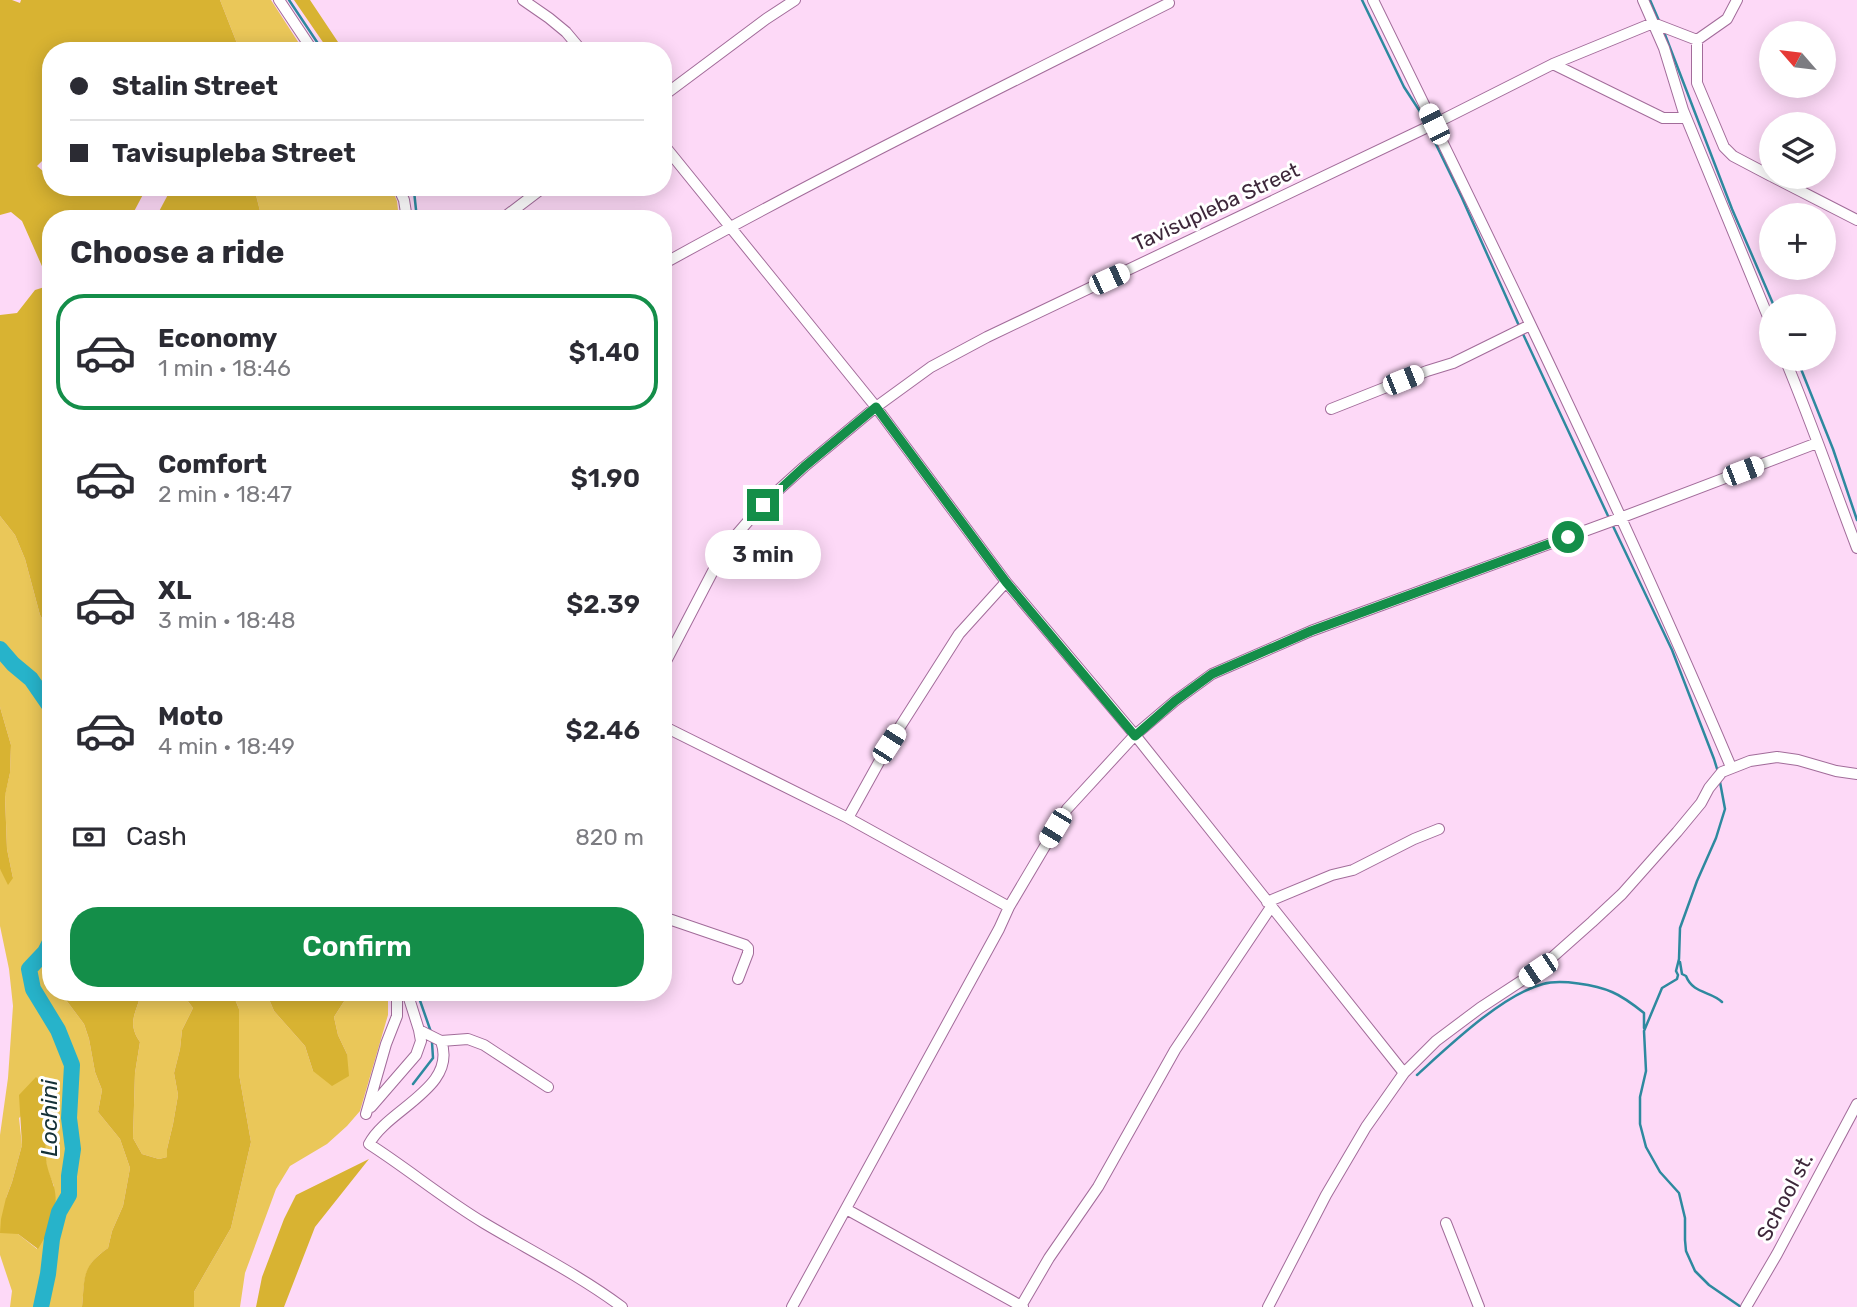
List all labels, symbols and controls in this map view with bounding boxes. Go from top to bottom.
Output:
north arrow [1759,21,1836,98]
map controls [1759,21,1836,371]
text: Stalin Street [112,71,278,102]
car [1416,101,1453,147]
button: layers [1759,112,1836,189]
text: Tavisupleba Street [112,138,356,169]
street label: Tavisupleba Street [1128,157,1303,256]
button: + [1759,203,1836,280]
text: Choose a ride [70,233,284,271]
car [1086,261,1133,297]
button: − [1759,294,1836,371]
icon: car [74,321,137,384]
text: Economy [158,323,277,354]
text: $1.40 [569,337,640,368]
text: 1 min · 18:46 [158,354,291,382]
car [1380,362,1427,398]
icon: car [74,447,137,510]
text: Comfort [158,449,267,480]
car [1720,454,1767,488]
text: $1.90 [571,463,640,494]
text: 2 min · 18:47 [158,480,292,508]
route end [747,489,779,521]
route start [1552,521,1584,553]
callout: 3 min [705,530,821,578]
text: 3 min [732,540,794,568]
icon: car [74,573,137,636]
text: XL [158,575,191,606]
text: $2.39 [566,589,640,620]
text: 3 min · 18:48 [158,606,296,634]
icon: car [74,699,137,762]
text: Moto [158,701,223,732]
text: $2.46 [566,715,640,746]
car [869,721,910,767]
text: 4 min · 18:49 [158,732,295,760]
car [1036,805,1075,851]
icon: cash [70,818,108,856]
text: Cash [126,821,187,852]
text: 820 m [575,823,644,851]
button: Confirm [70,907,644,987]
car [1515,950,1562,990]
water label: Lochini [35,1078,63,1157]
street label: School st. [1751,1149,1818,1245]

